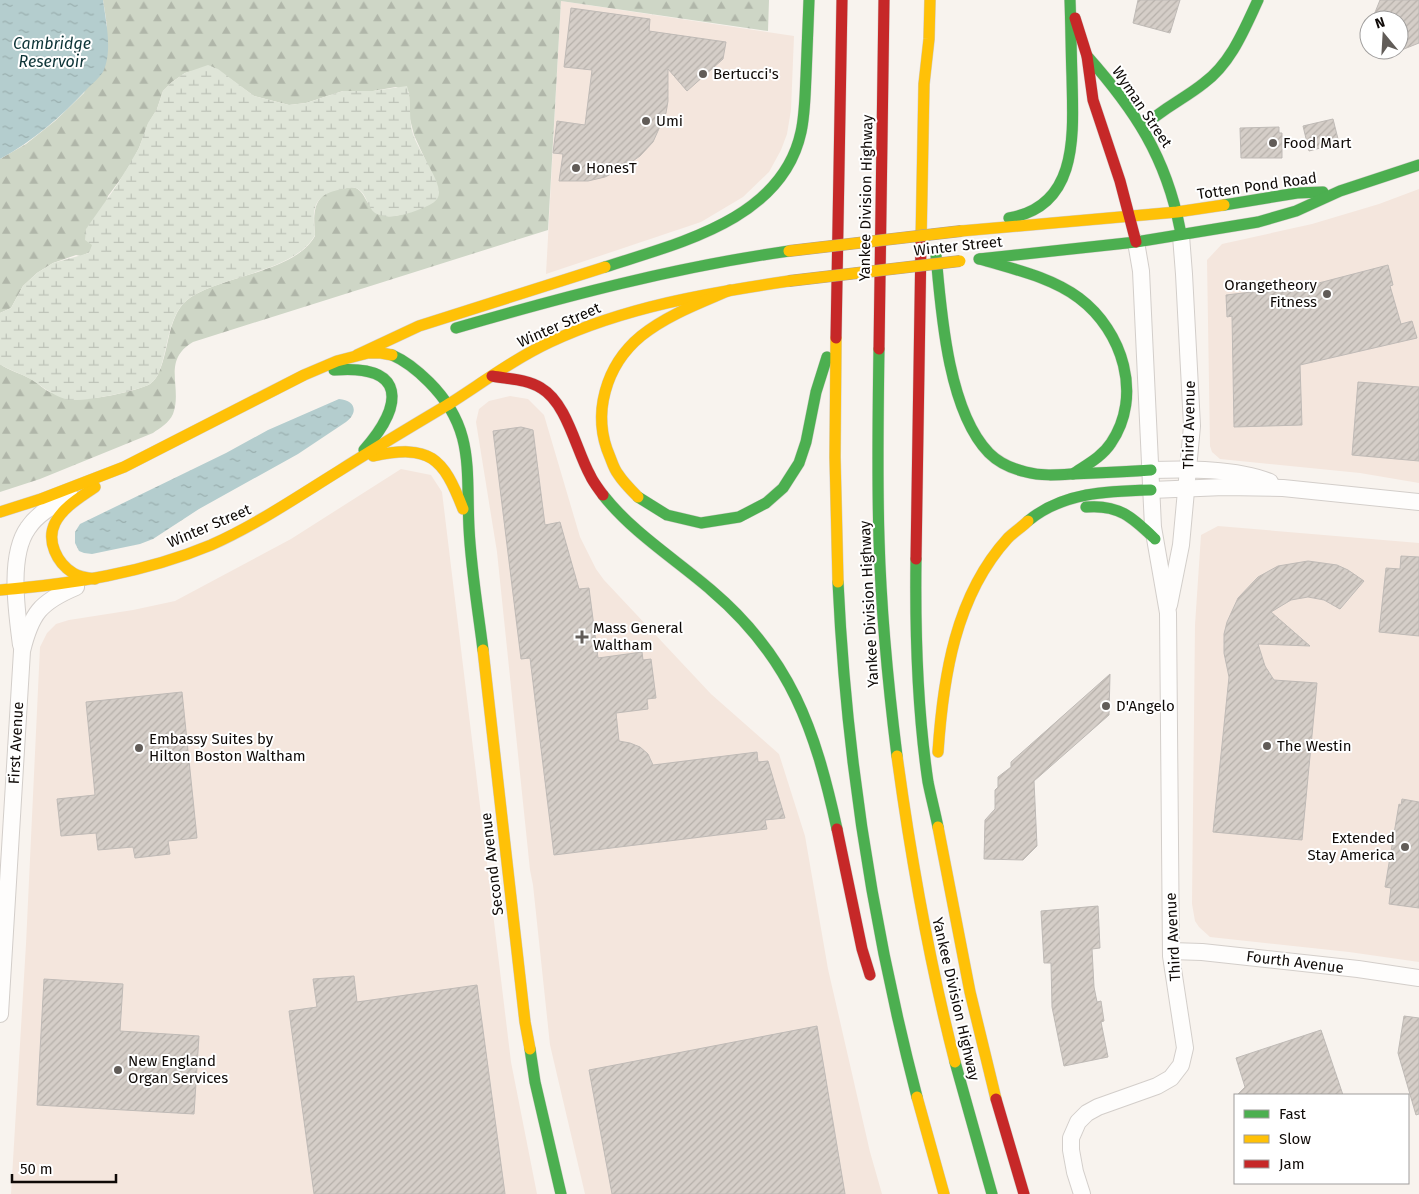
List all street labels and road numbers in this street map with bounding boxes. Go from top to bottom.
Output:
street label: Wyman Street [1108,63,1176,152]
street label: Yankee Division Highway [856,114,876,282]
street label: Totten Pond Road [1196,169,1318,203]
street label: Winter Street [913,232,1004,260]
street label: Winter Street [515,298,604,351]
street label: Third Avenue [1179,380,1199,470]
street label: Winter Street [164,500,254,552]
street label: Yankee Division Highway [856,519,882,688]
street label: First Avenue [5,701,27,785]
street label: Second Avenue [477,812,507,916]
street label: Third Avenue [1162,892,1184,982]
street label: Yankee Division Highway [928,916,984,1083]
street label: Fourth Avenue [1245,947,1345,977]

